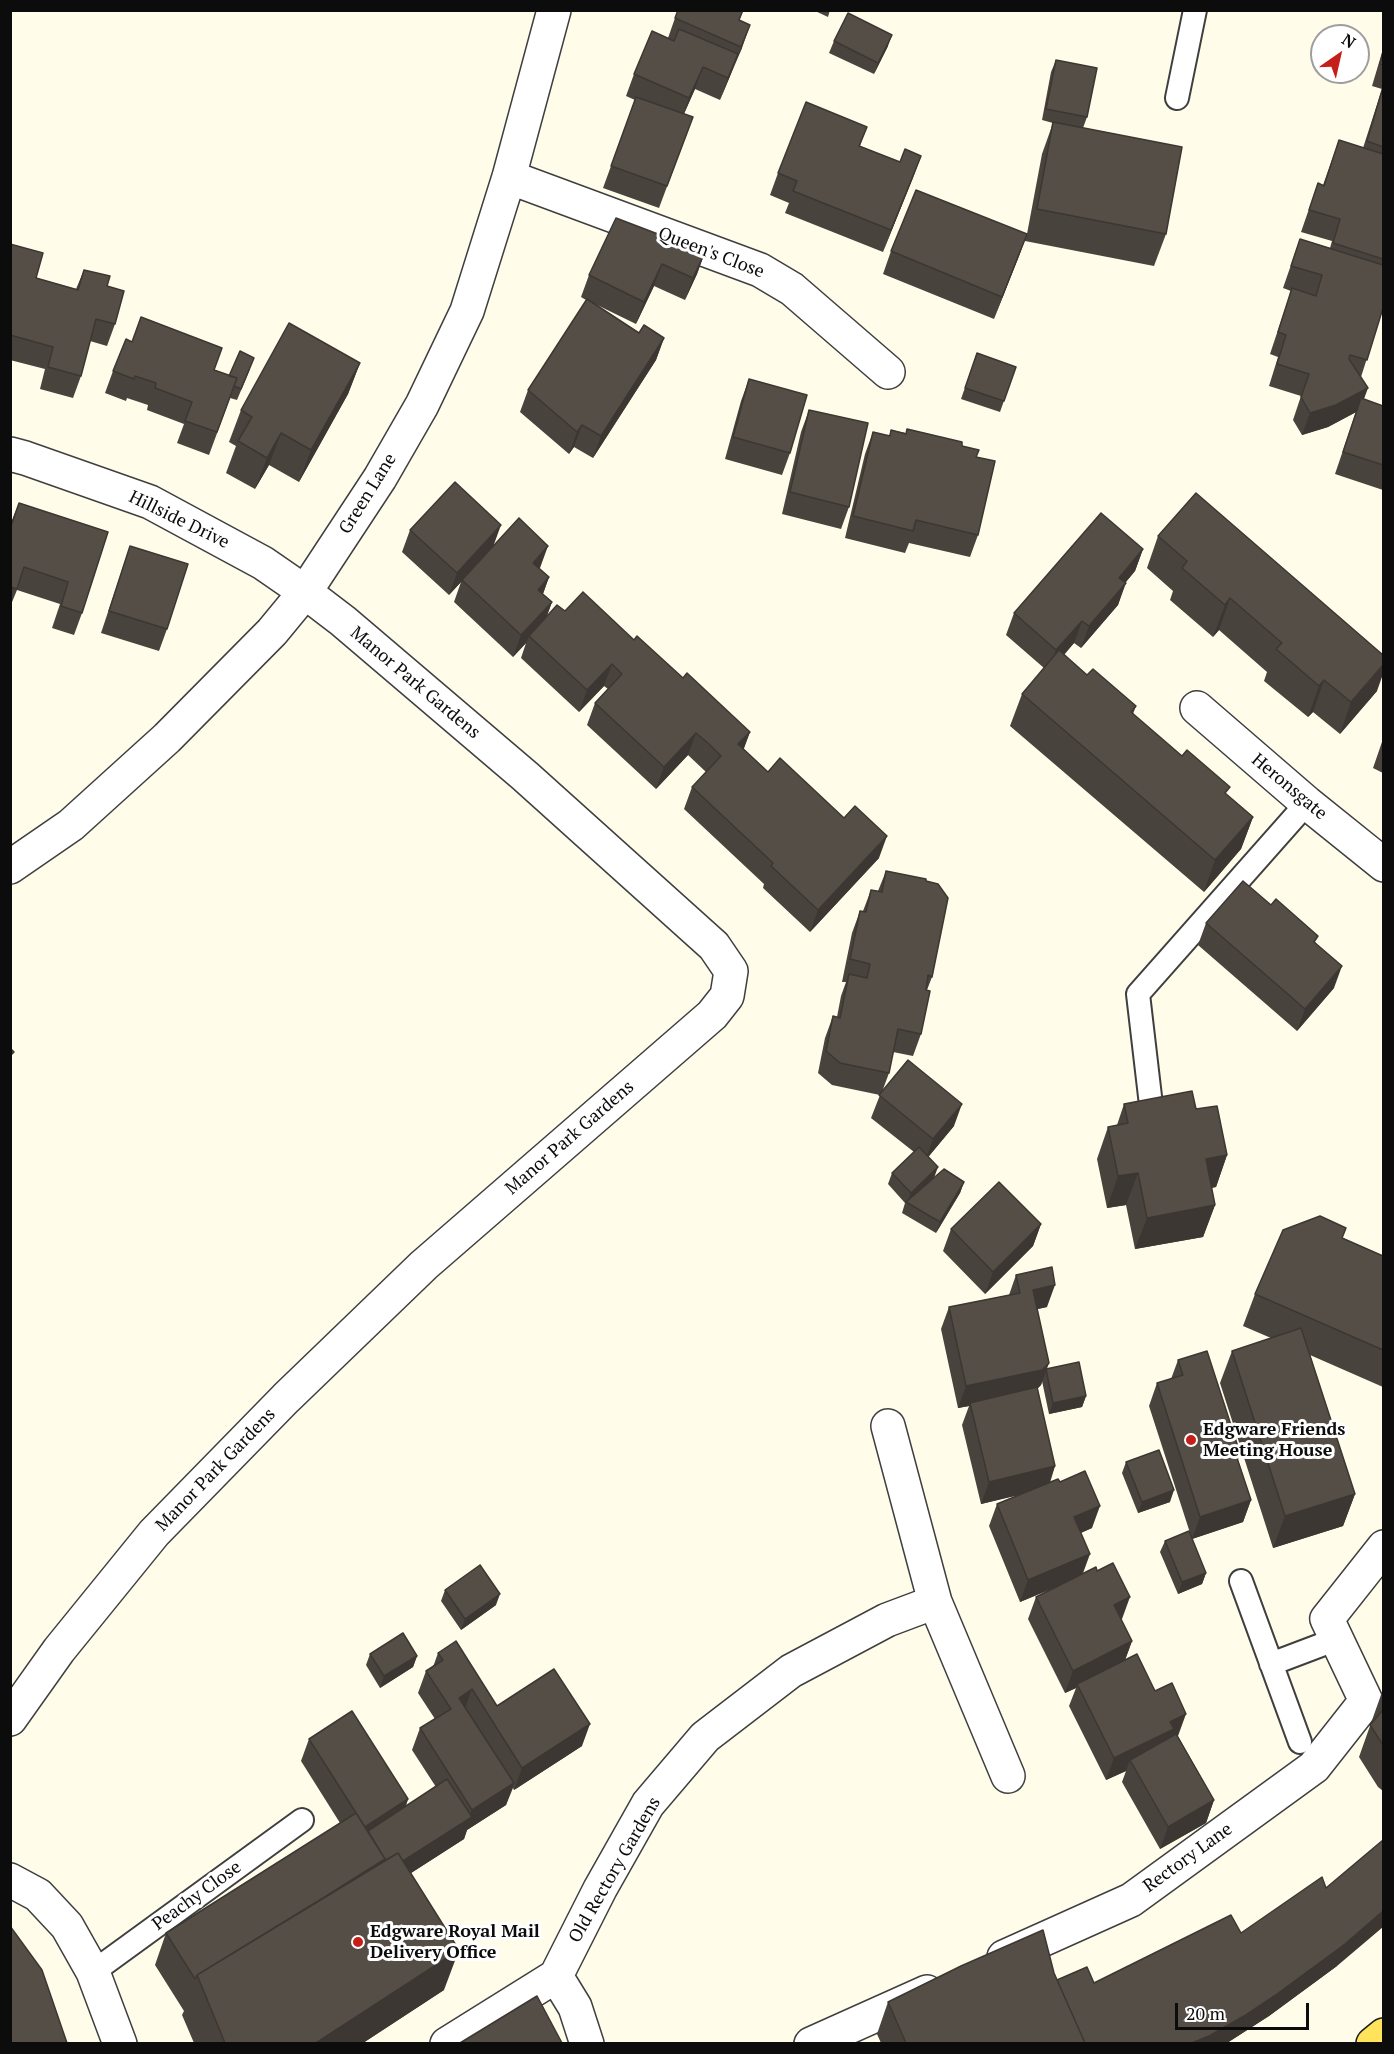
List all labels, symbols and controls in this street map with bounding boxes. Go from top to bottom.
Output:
north arrow [1310,24,1370,84]
text: N [1338,28,1360,53]
street label: Queen's Close [655,223,767,283]
street label: Green Lane [335,450,401,538]
street label: Hillside Drive [125,486,233,554]
street label: Manor Park Gardens [346,622,484,744]
street label: Heronsgate [1247,749,1331,825]
street label: Manor Park Gardens [501,1076,639,1200]
street label: Manor Park Gardens [152,1404,280,1536]
place label: Edgware Friends Meeting House [1203,1419,1345,1462]
marker: Edgware Friends Meeting House [1184,1433,1198,1447]
street label: Old Rectory Gardens [564,1793,666,1947]
street label: Rectory Lane [1139,1819,1237,1897]
street label: Peachy Close [148,1857,246,1935]
place label: Edgware Royal Mail Delivery Office [370,1921,540,1964]
marker: Edgware Royal Mail Delivery Office [351,1935,365,1949]
scale bar [1178,1991,1312,2029]
text: 20 m [1186,2001,1225,2025]

